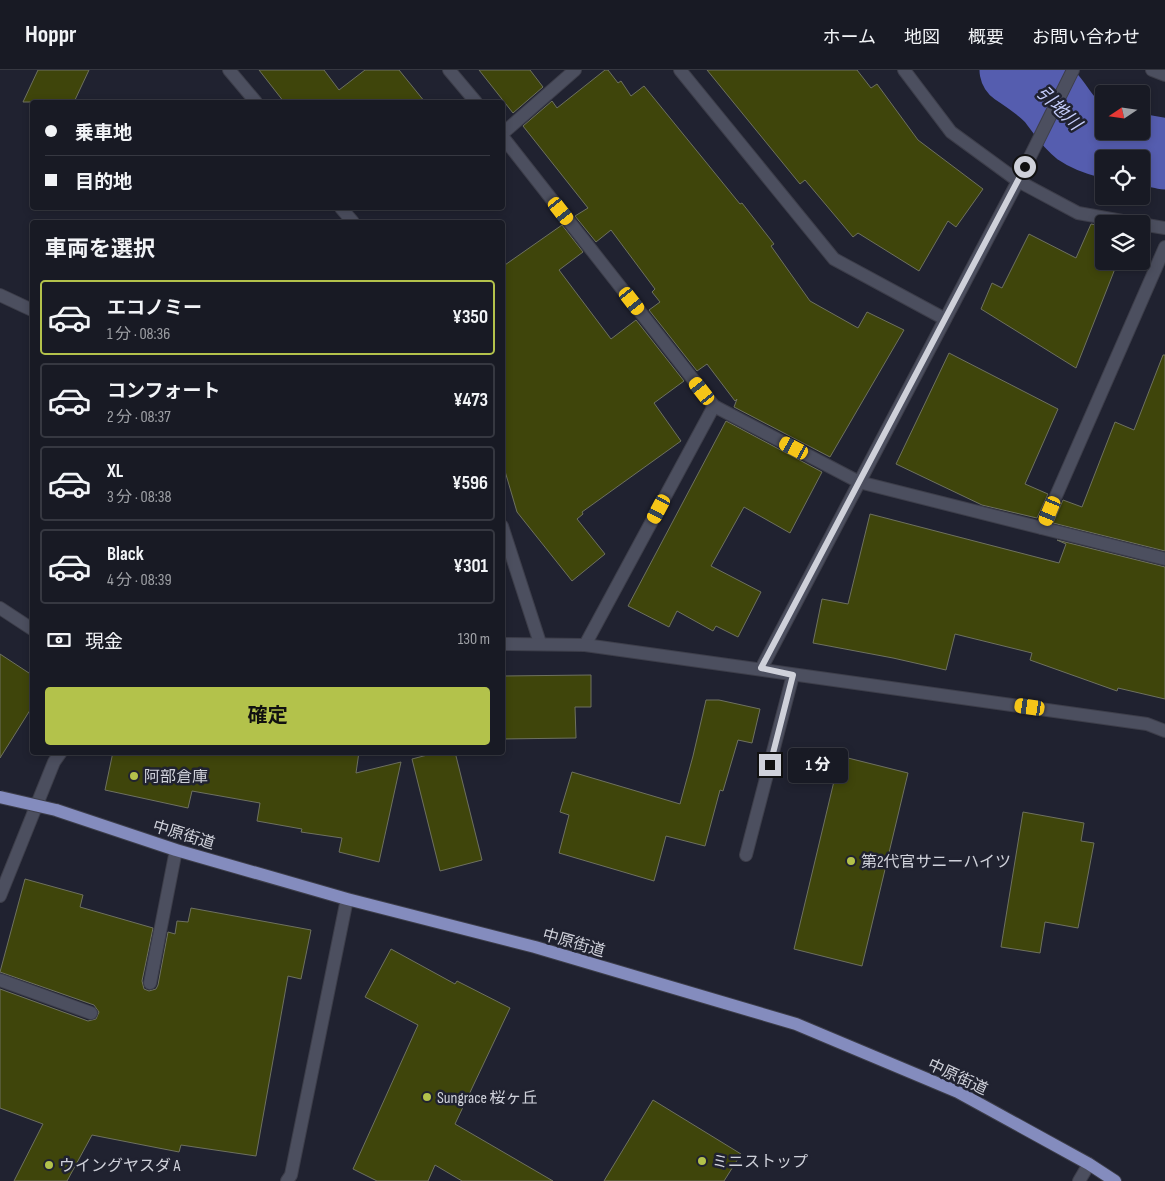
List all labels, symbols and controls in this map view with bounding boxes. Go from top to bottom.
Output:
text: Hoppr [25,20,76,49]
text: ホーム [823,27,876,48]
text: 地図 [904,27,940,48]
text: 概要 [968,27,1004,48]
text: お問い合わせ [1032,27,1140,48]
water label: 引地川 [1032,82,1087,136]
north arrow [1095,85,1150,140]
map controls [1095,85,1150,270]
text: 乗車地 [75,122,132,145]
button: locate [1095,150,1150,205]
route start [1014,156,1036,178]
text: 目的地 [75,171,132,194]
car [545,195,576,227]
button: layers [1095,215,1150,270]
text: 車両を選択 [45,236,155,263]
car [616,285,647,317]
icon: car [47,295,92,340]
text: エコノミー [107,297,202,320]
text: ¥350 [452,306,488,329]
text: 1 分 · 08:36 [107,325,170,344]
car [686,375,717,407]
icon: car [47,378,92,423]
text: コンフォート [107,380,220,403]
text: ¥473 [453,389,488,412]
text: 2 分 · 08:37 [107,408,171,427]
car [777,434,810,462]
text: XL [107,460,123,483]
icon: car [47,461,92,506]
text: ¥596 [452,472,488,495]
text: 3 分 · 08:38 [107,488,171,507]
car [645,492,672,526]
car [1037,494,1062,528]
text: Black [107,543,144,566]
icon: car [47,544,92,589]
text: ¥301 [453,555,488,578]
text: 4 分 · 08:39 [107,571,171,590]
icon: cash [45,626,73,654]
text: 130 m [458,630,490,649]
text: 現金 [85,631,123,654]
button: 確定 [45,687,490,745]
car [1014,697,1045,717]
callout: 1 分 [788,748,848,782]
route end [759,754,781,776]
text: 1 分 [806,756,830,775]
place label: 阿部倉庫 [144,768,208,787]
marker: 阿部倉庫 [128,770,140,782]
street label: 中原街道 [150,817,217,854]
place label: 第2代官サニーハイツ [861,853,1011,872]
marker: 第2代官サニーハイツ [845,855,857,867]
street label: 中原街道 [540,925,607,961]
street label: 中原街道 [924,1055,990,1099]
place label: Sungrace 桜ヶ丘 [437,1089,538,1108]
marker: Sungrace 桜ヶ丘 [421,1091,433,1103]
place label: ミニストップ [712,1153,808,1172]
marker: ミニストップ [696,1155,708,1167]
place label: ウイングヤスダ A [59,1157,181,1176]
marker: ウイングヤスダ A [43,1159,55,1171]

